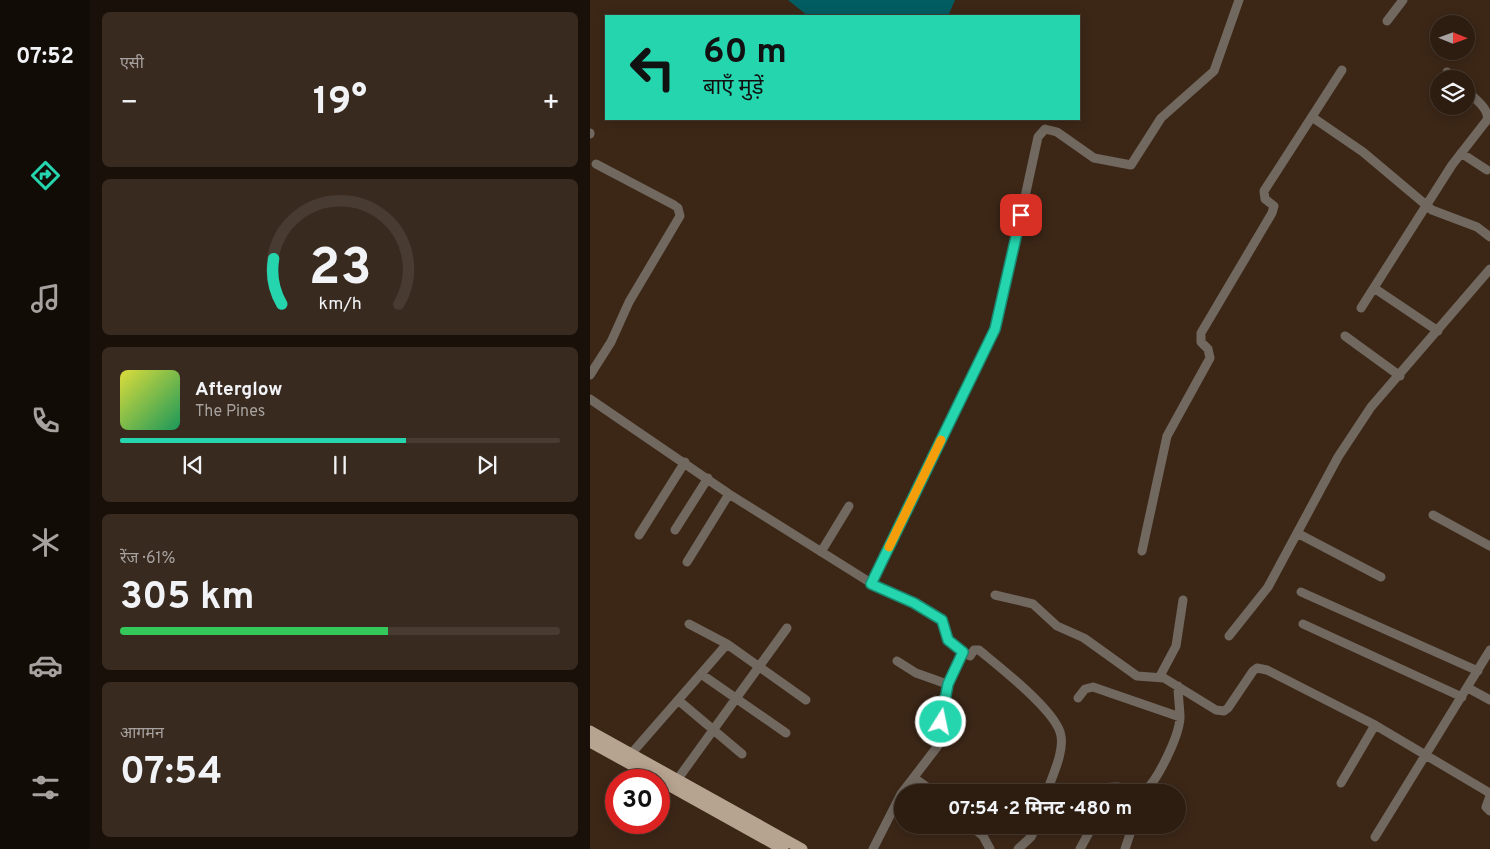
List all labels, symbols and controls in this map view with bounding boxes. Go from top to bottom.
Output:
north arrow [1430,15,1475,60]
map controls [1430,15,1475,115]
text: 60 m [703,31,787,75]
icon: left [620,35,685,100]
text: 07:52 [16,44,74,71]
text: एसी [120,54,144,74]
button: layers [1430,70,1475,115]
text: बाएँ मुड़ें [703,75,764,102]
text: 19° [313,79,367,128]
text: − [120,86,138,122]
text: + [542,86,560,122]
icon: directions [28,158,63,193]
pin [1000,194,1042,236]
icon: arrive [1007,201,1035,229]
text: 23 [309,237,371,303]
icon: music [28,281,63,316]
text: km/h [318,293,362,316]
text: Afterglow [195,378,283,402]
text: The Pines [195,402,265,422]
icon: phone [28,403,63,438]
icon: previous [179,451,207,479]
icon: pause [326,451,354,479]
icon: next [473,451,501,479]
icon: climate [28,525,63,560]
text: रेंज · 61% [120,549,175,569]
text: 305 km [120,574,255,623]
icon: car [28,648,63,683]
position arrow [914,695,966,747]
text: आगमन [120,724,164,744]
text: 07:54 [120,749,222,798]
speed limit sign: 30 [605,769,670,834]
icon: filters [28,770,63,805]
text: 07:54 · 2 मिनट · 480 m [948,797,1132,821]

